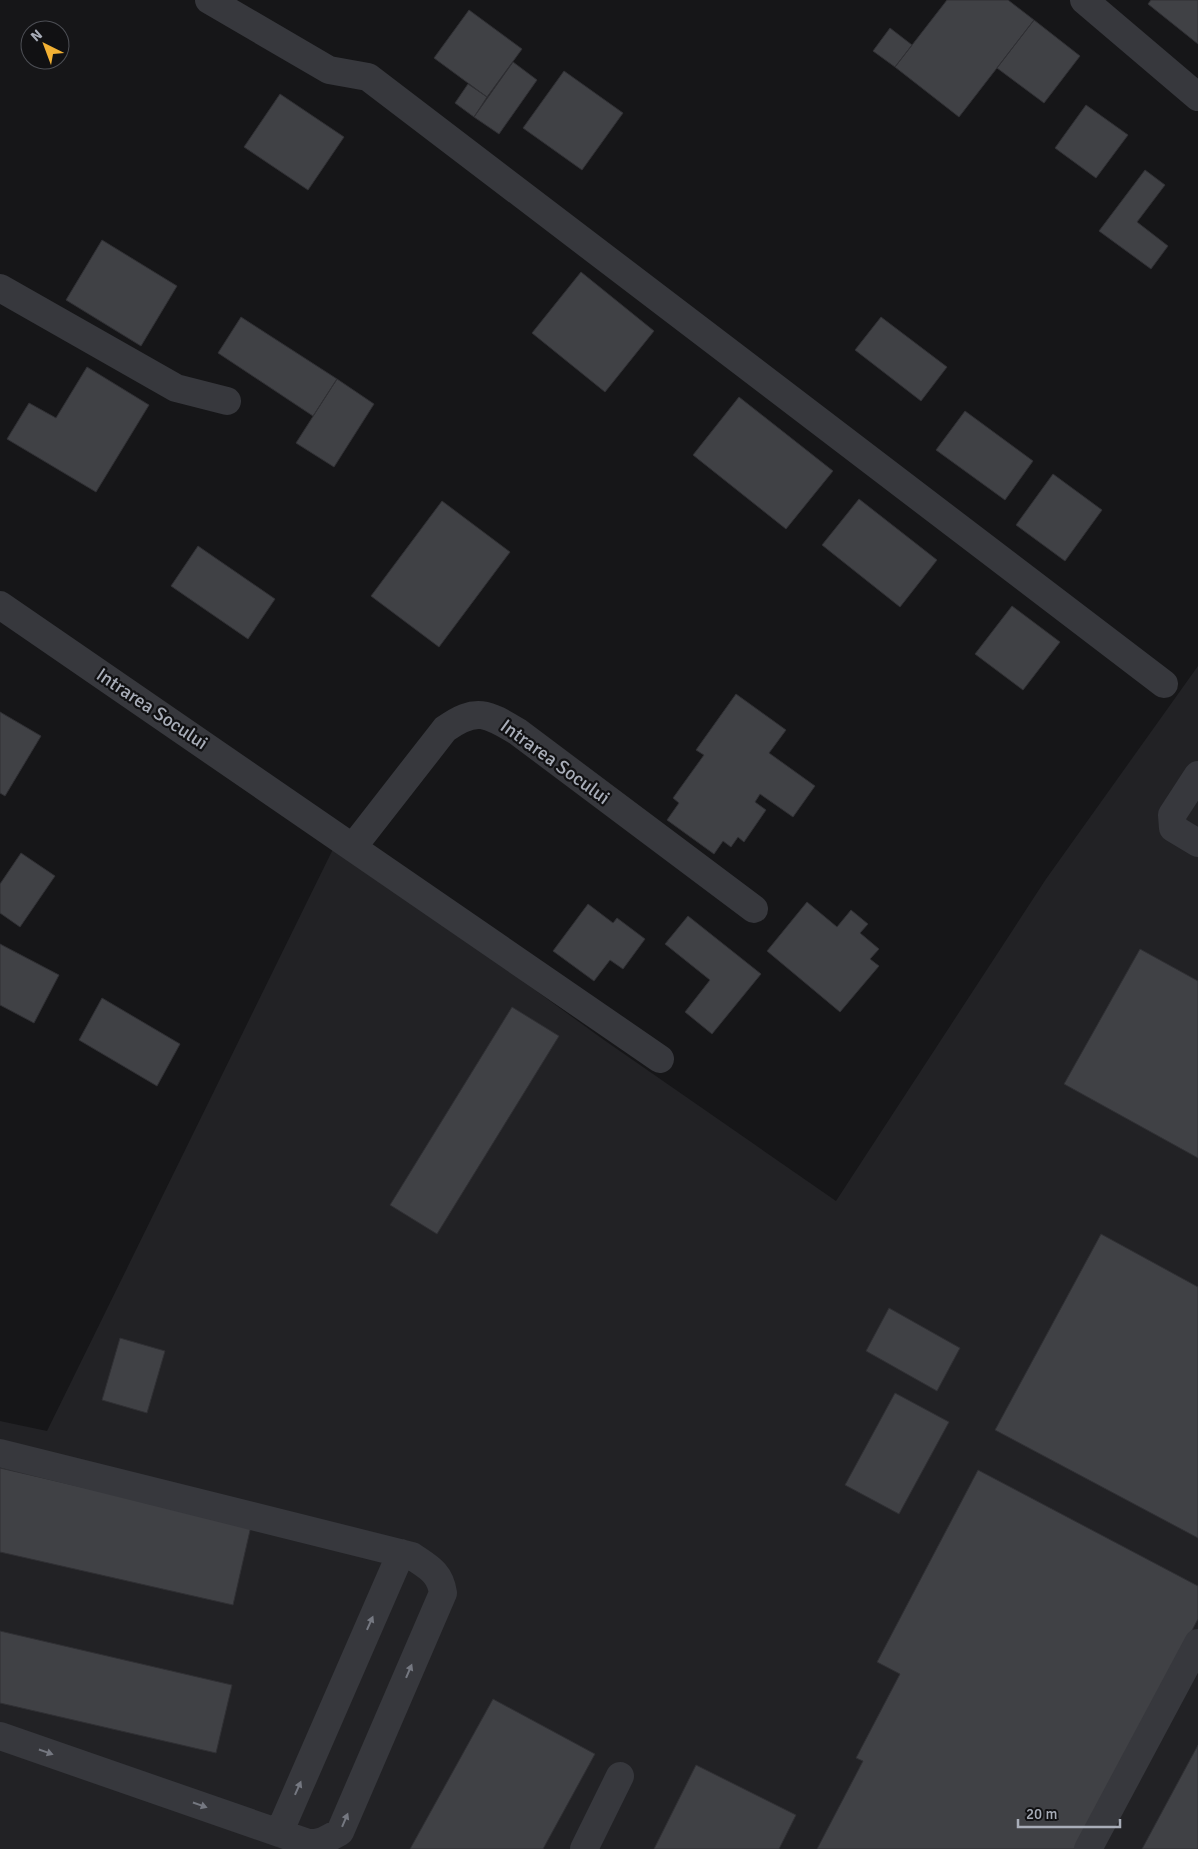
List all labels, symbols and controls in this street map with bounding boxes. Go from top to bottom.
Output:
north arrow [20,20,70,70]
text: N [27,26,46,45]
street label: Intrarea Socului [92,663,212,755]
street label: Intrarea Socului [495,714,615,810]
one-way arrow [367,1616,375,1630]
one-way arrow [406,1664,414,1678]
one-way arrow [39,1748,54,1756]
one-way arrow [295,1781,303,1795]
scale bar [1018,1796,1120,1828]
one-way arrow [192,1802,207,1809]
text: 20 m [1026,1805,1057,1823]
one-way arrow [341,1813,349,1827]

